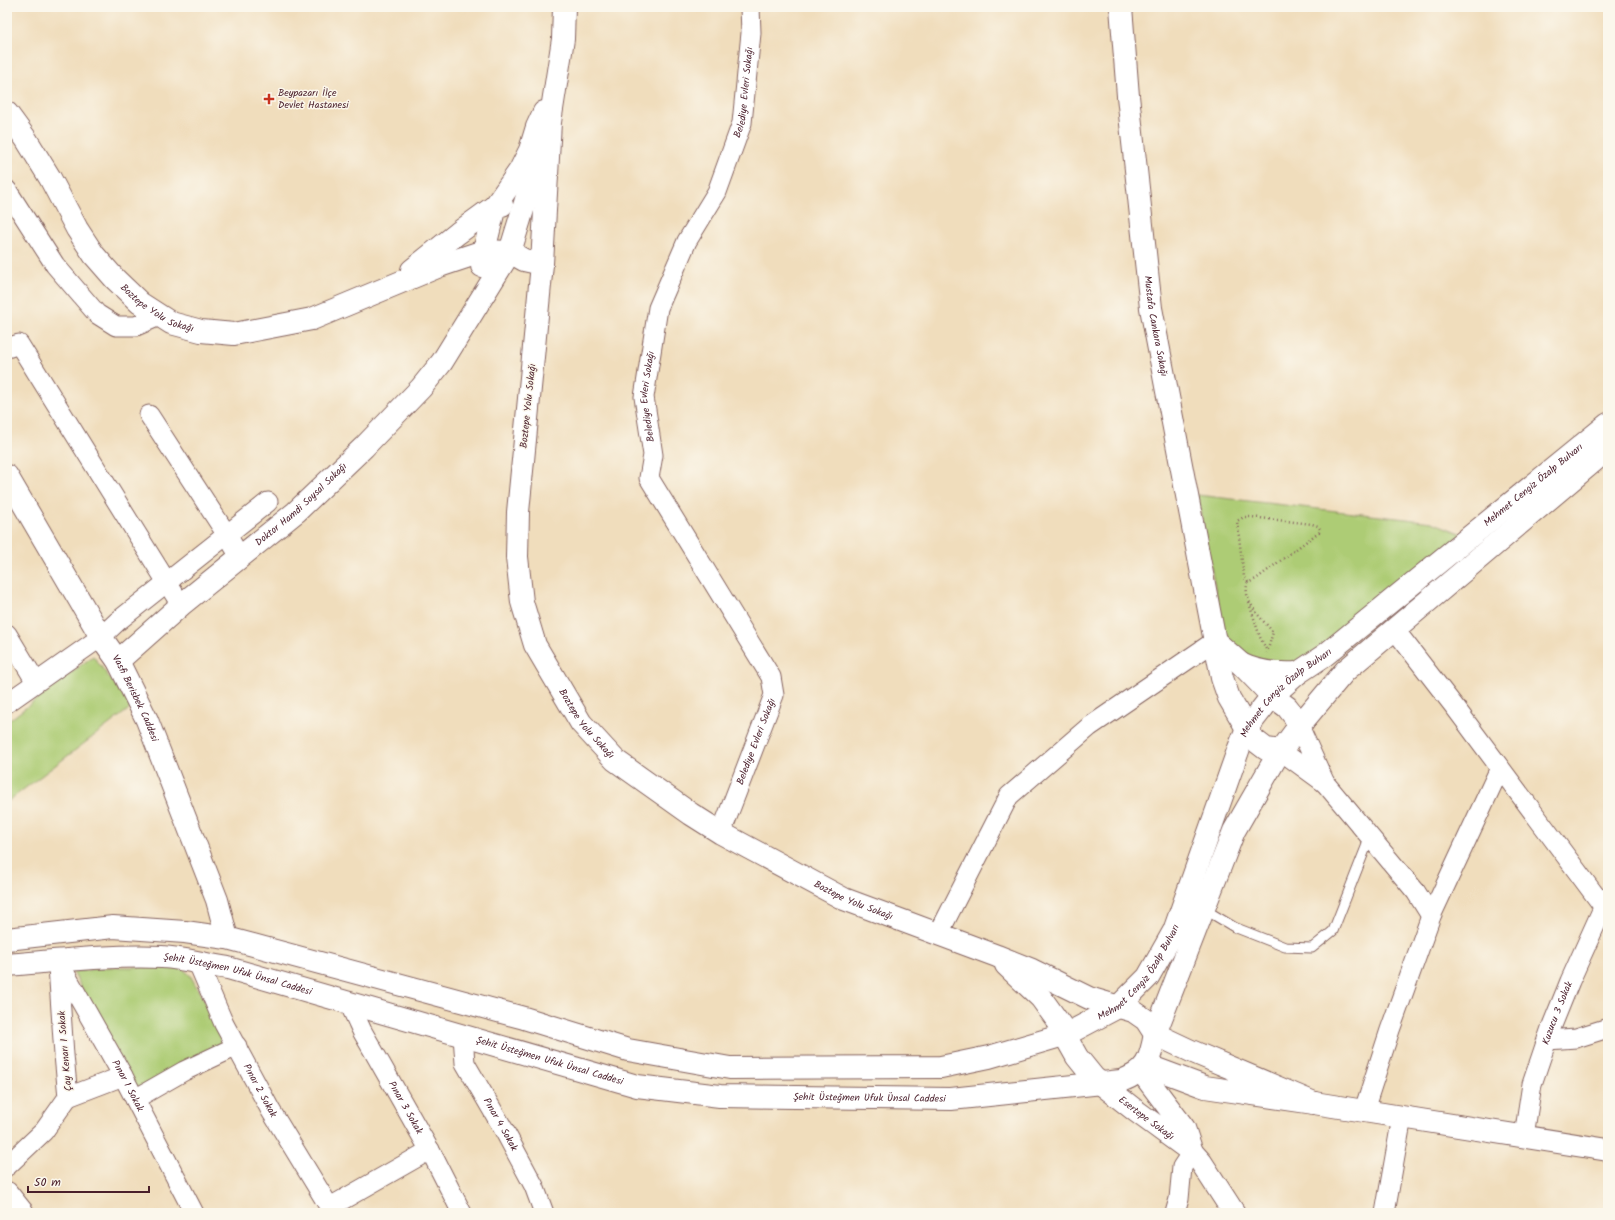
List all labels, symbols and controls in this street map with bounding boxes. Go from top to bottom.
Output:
street label: Belediye Evleri Sokağı [729,46,758,140]
place label: Beypazarı İlçe Devlet Hastanesi [278,85,349,113]
marker: Beypazarı İlçe Devlet Hastanesi [263,93,275,105]
street label: Mustafa Cankara Sokağı [1140,275,1172,378]
street label: Boztepe Yolu Sokağı [117,280,196,337]
street label: Belediye Evleri Sokağı [636,350,659,443]
street label: Boztepe Yolu Sokağı [516,362,540,449]
street label: Mehmet Cengiz Özalp Bulvarı [1480,439,1587,531]
street label: Doktor Hamdi Soysal Sokağı [252,459,351,550]
street label: Mehmet Cengiz Özalp Bulvarı [1236,644,1336,740]
street label: Vasfi Berisbek Caddesi [108,651,163,745]
street label: Boztepe Yolu Sokağı [554,686,619,763]
street label: Belediye Evleri Sokağı [732,695,780,787]
street label: Boztepe Yolu Sokağı [811,876,896,925]
street label: Mehmet Cengiz Özalp Bulvarı [1094,922,1184,1025]
street label: Şehit Üsteğmen Ufuk Ünsal Caddesi [163,949,314,1000]
street label: Kuzucu 3 Sokak [1538,979,1577,1047]
street label: Çay Kenarı 1 Sokak [53,1010,76,1092]
street label: Şehit Üsteğmen Ufuk Ünsal Caddesi [474,1032,626,1090]
street label: Pınar 1 Sokak [107,1057,148,1115]
street label: Pınar 2 Sokak [239,1061,281,1121]
street label: Pınar 3 Sokak [384,1078,427,1138]
street label: Şehit Üsteğmen Ufuk Ünsal Caddesi [793,1089,946,1107]
street label: Esertepe Sokağı [1115,1092,1178,1145]
street label: Pınar 4 Sokak [479,1095,522,1154]
scale bar [28,1168,149,1194]
text: 50 m [34,1173,61,1192]

